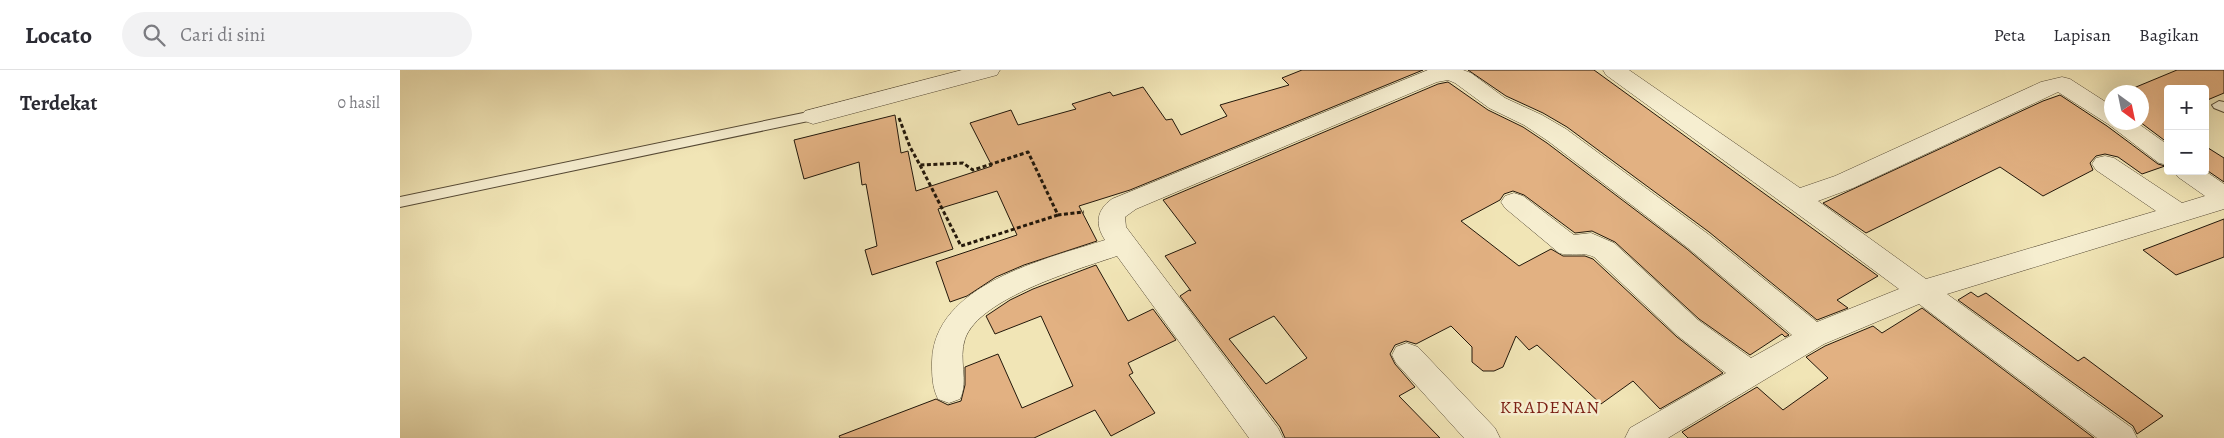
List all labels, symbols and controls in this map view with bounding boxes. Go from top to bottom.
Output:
search box [122,12,472,57]
text: Locato [25,19,92,51]
icon: search [140,21,168,49]
text: Cari di sini [180,22,265,48]
text: Peta [1994,23,2025,47]
text: Lapisan [2053,23,2111,47]
text: Bagikan [2139,23,2199,47]
north arrow [2104,85,2149,130]
map controls [2164,85,2209,175]
button: + [2164,85,2209,130]
text: Terdekat [20,89,98,117]
text: 0 hasil [337,92,380,114]
button: − [2164,130,2209,175]
district label: KRADENAN [1500,395,1600,419]

